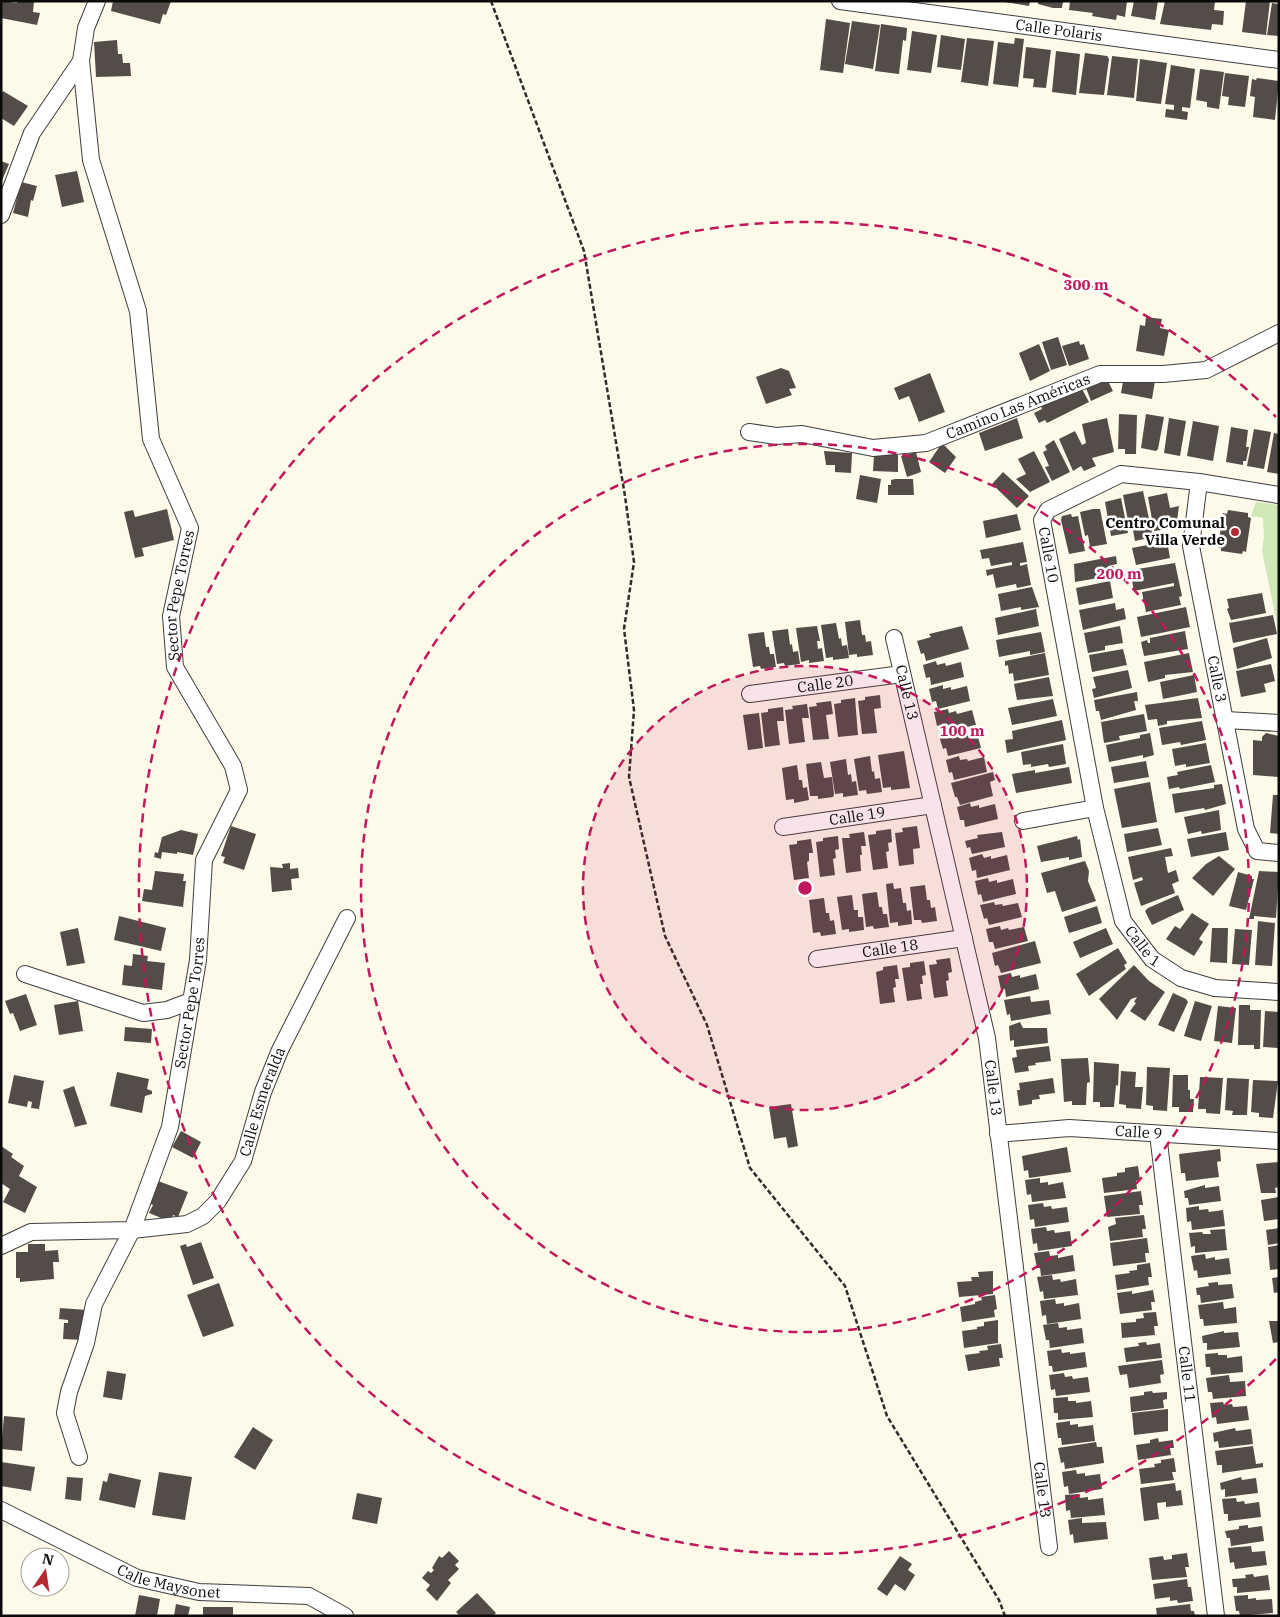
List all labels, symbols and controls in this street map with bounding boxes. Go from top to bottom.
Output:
street label: Calle Polaris [1015,15,1104,45]
text: 300 m [1063,275,1109,294]
street label: Camino Las Américas [943,369,1093,443]
place label: Centro Comunal Villa Verde [1105,513,1225,549]
street label: Calle 10 [1034,525,1063,584]
marker: Centro Comunal Villa Verde [1229,526,1241,538]
street label: Sector Pepe Torres [161,528,198,662]
text: 200 m [1096,564,1142,583]
street label: Calle 3 [1203,654,1231,704]
street label: Calle 13 [892,663,923,722]
street label: Calle 20 [796,670,854,697]
text: 100 m [939,721,985,740]
street label: Calle 19 [828,802,886,829]
centre of rings [796,879,814,897]
street label: Calle 1 [1121,922,1164,971]
street label: Calle 18 [861,935,919,961]
street label: Sector Pepe Torres [170,937,208,1070]
street label: Calle Esmeralda [235,1044,289,1159]
street label: Calle 13 [981,1059,1006,1117]
street label: Calle 9 [1114,1121,1163,1143]
street label: Calle 11 [1175,1345,1200,1403]
street label: Calle 13 [1030,1461,1055,1519]
north arrow [20,1547,70,1597]
text: N [41,1549,55,1569]
street label: Calle Maysonet [114,1560,221,1602]

